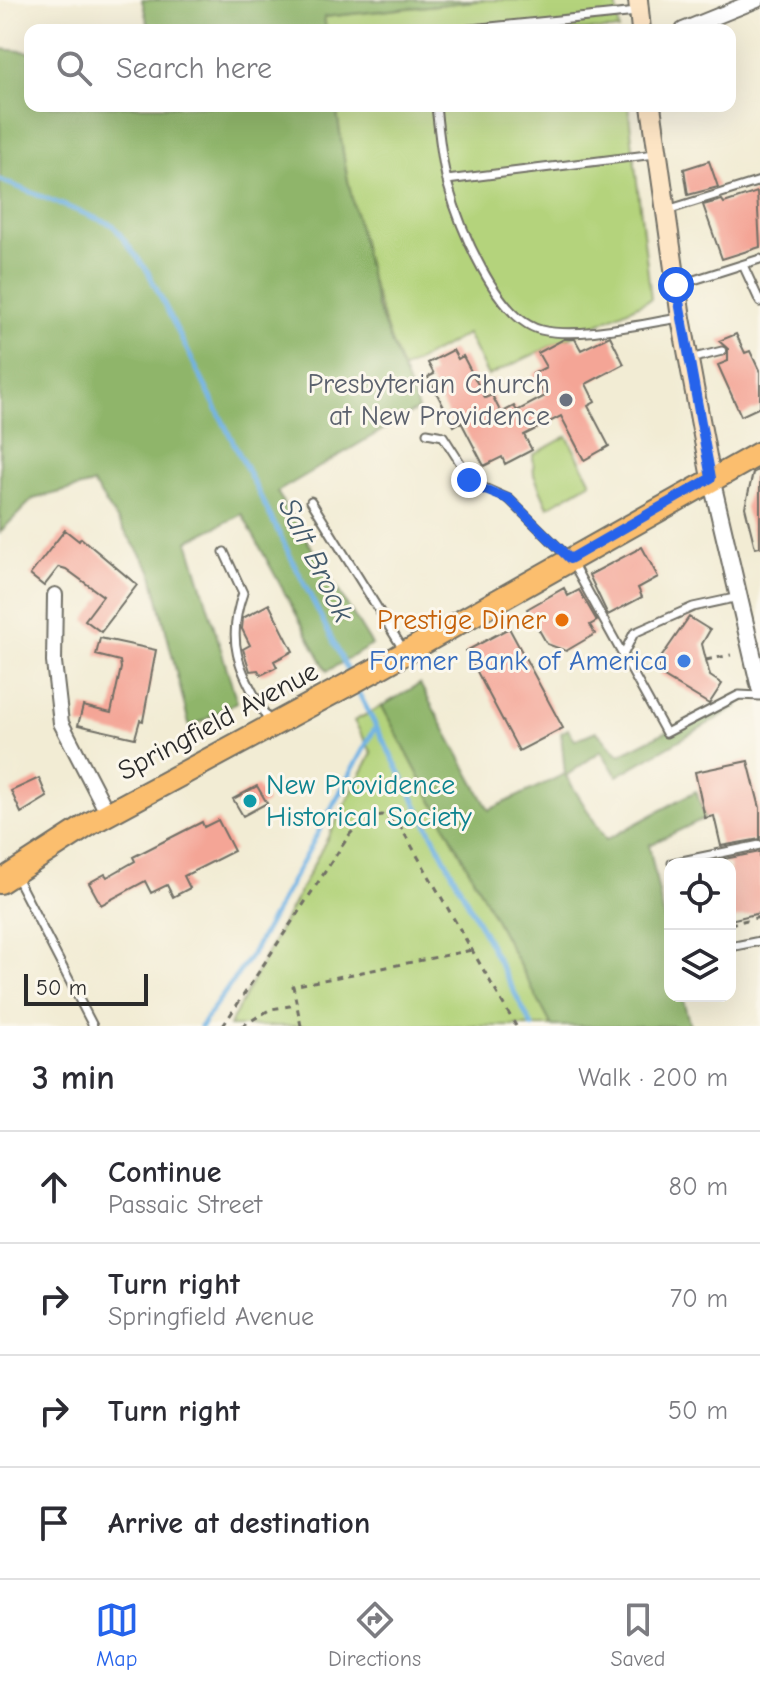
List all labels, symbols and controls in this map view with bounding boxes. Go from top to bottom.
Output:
search box [24,24,736,112]
icon: search [52,46,96,90]
text: Search here [116,51,272,86]
route start [658,267,694,303]
place label: Presbyterian Church at New Providence [307,368,550,432]
marker: Presbyterian Church at New Providence [557,391,575,409]
route end [451,462,487,498]
water label: Salt Brook [271,492,361,628]
place label: Prestige Diner [377,604,546,636]
marker: Prestige Diner [553,611,571,629]
place label: Former Bank of America [369,645,668,677]
marker: Former Bank of America [675,652,693,670]
street label: Springfield Avenue [113,655,323,787]
place label: New Providence Historical Society [266,769,472,833]
marker: New Providence Historical Society [241,792,259,810]
map controls [664,858,736,1002]
button: locate [664,858,736,930]
button: layers [664,930,736,1002]
scale bar [24,970,148,1006]
text: 50 m [36,975,87,1001]
text: 3 min [32,1058,115,1098]
text: Walk · 200 m [578,1063,728,1093]
text: Continue [108,1155,222,1190]
icon: ahead [32,1165,76,1209]
text: 80 m [669,1172,728,1202]
text: Passaic Street [108,1190,262,1220]
text: Turn right [108,1267,240,1302]
icon: right [32,1277,76,1321]
text: 70 m [670,1284,728,1314]
text: Springfield Avenue [108,1302,314,1332]
icon: right [32,1389,76,1433]
text: Turn right [108,1394,240,1429]
text: 50 m [668,1396,728,1426]
icon: arrive [32,1501,76,1545]
text: Arrive at destination [108,1506,370,1541]
tab: Map [95,1598,139,1672]
tab: Directions [328,1598,421,1672]
tab: Saved [610,1598,665,1672]

